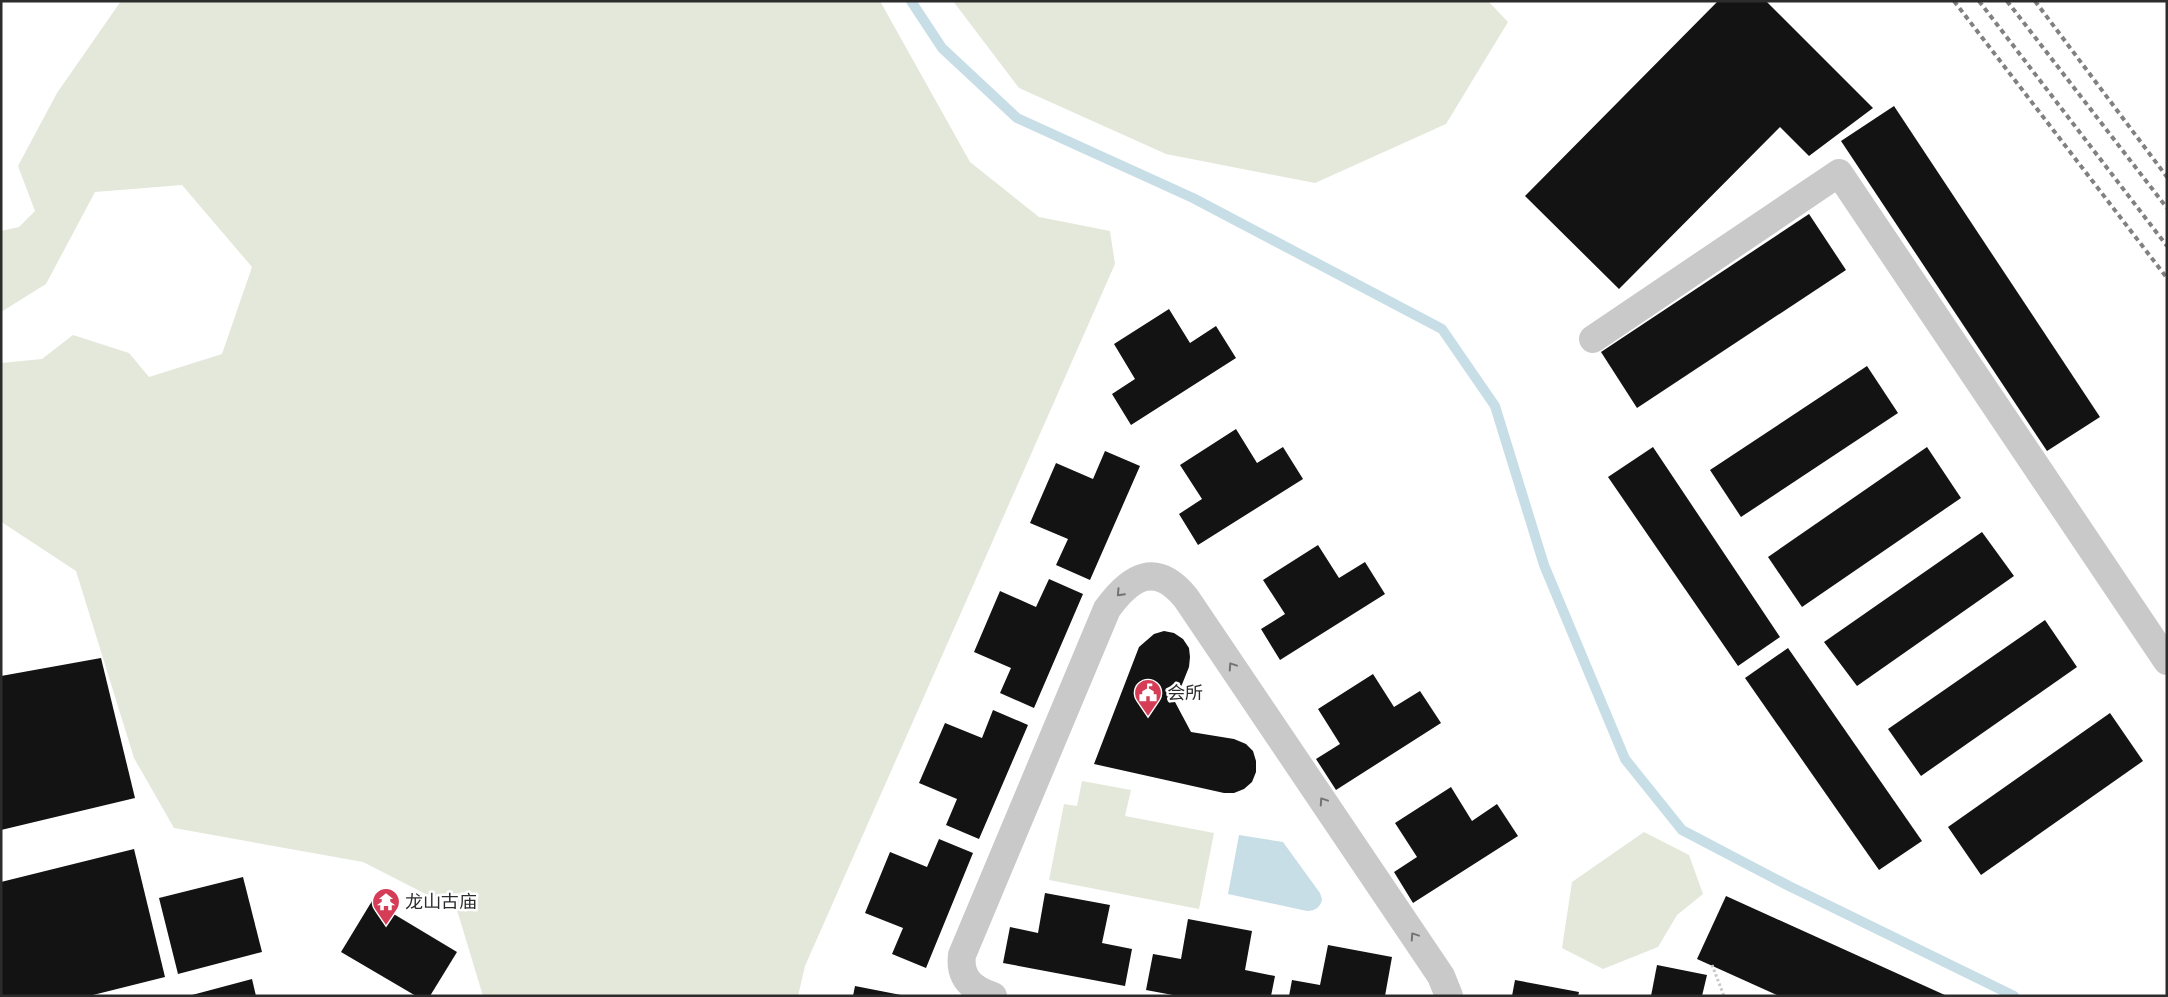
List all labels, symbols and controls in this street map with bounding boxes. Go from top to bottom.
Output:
one-way arrow [1117,588,1126,597]
one-way arrow [1229,663,1238,672]
public building icon: 会所 [1133,678,1163,717]
place label: 会所 [1167,681,1203,704]
one-way arrow [1320,797,1329,807]
temple icon: 龙山古庙 [371,887,401,926]
place label: 龙山古庙 [405,890,477,913]
one-way arrow [1411,932,1420,942]

